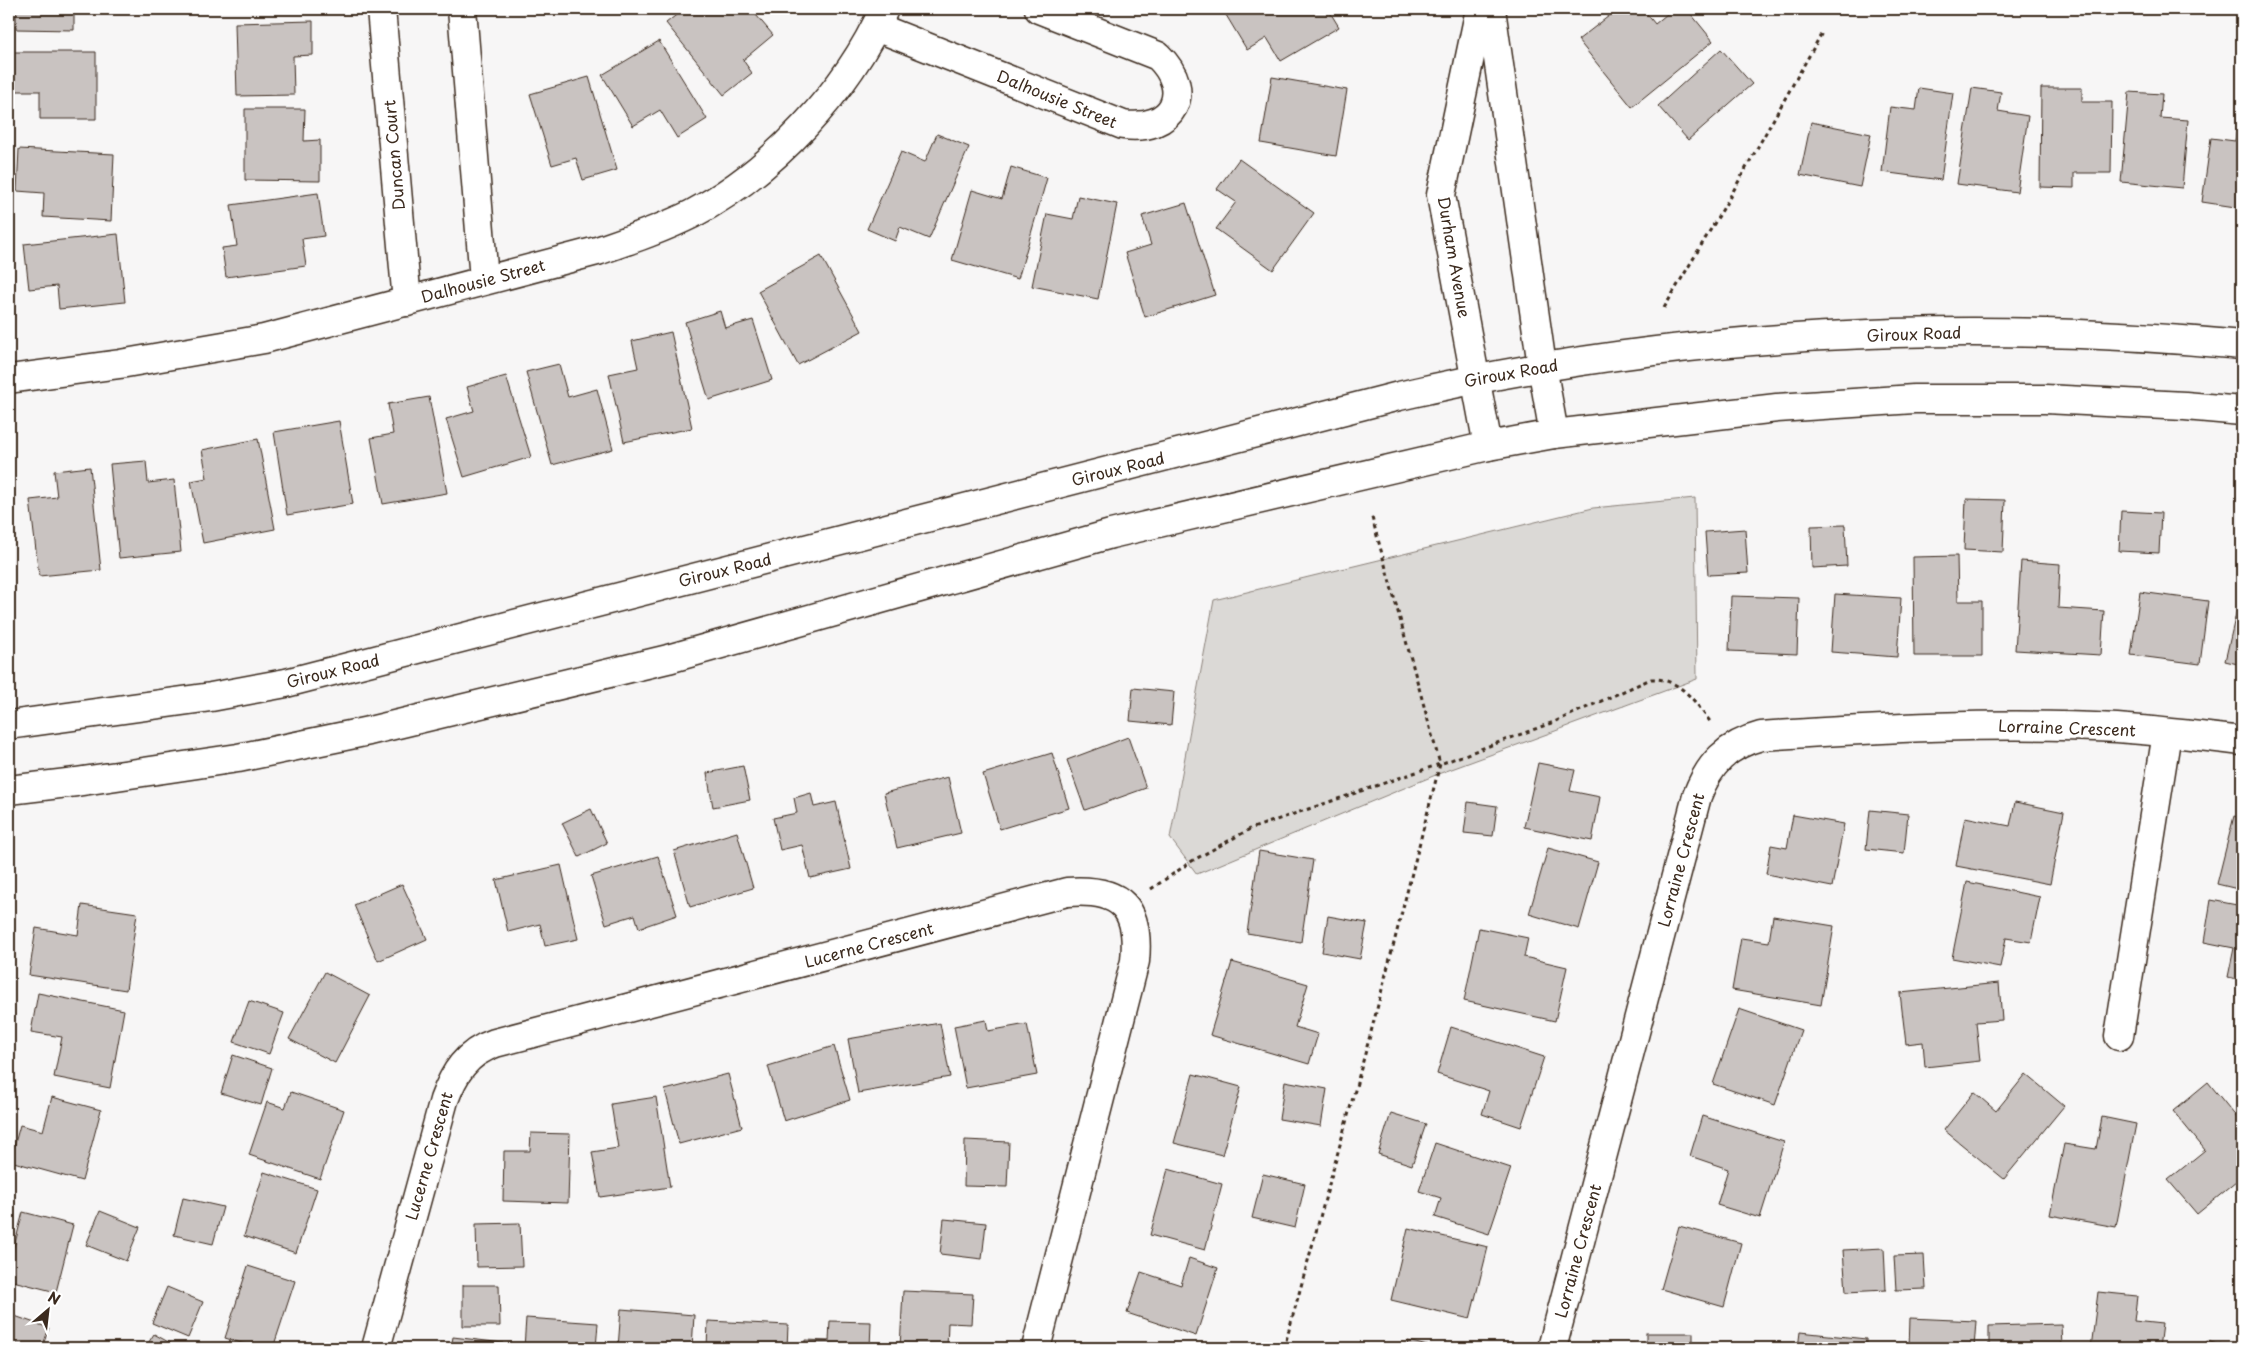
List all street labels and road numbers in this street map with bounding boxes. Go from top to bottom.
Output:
street label: Dalhousie Street [994,63,1121,133]
street label: Duncan Court [376,98,410,211]
street label: Durham Avenue [1432,194,1478,320]
street label: Dalhousie Street [418,252,547,308]
street label: Giroux Road [1866,319,1962,347]
street label: Giroux Road [1462,352,1560,392]
street label: Giroux Road [1069,445,1167,491]
street label: Giroux Road [676,546,774,592]
street label: Giroux Road [284,647,382,693]
street label: Lorraine Crescent [1998,713,2137,741]
street label: Lorraine Crescent [1651,790,1710,929]
street label: Lucerne Crescent [802,915,936,973]
street label: Lucerne Crescent [398,1088,458,1223]
street label: Lorraine Crescent [1548,1181,1607,1320]

